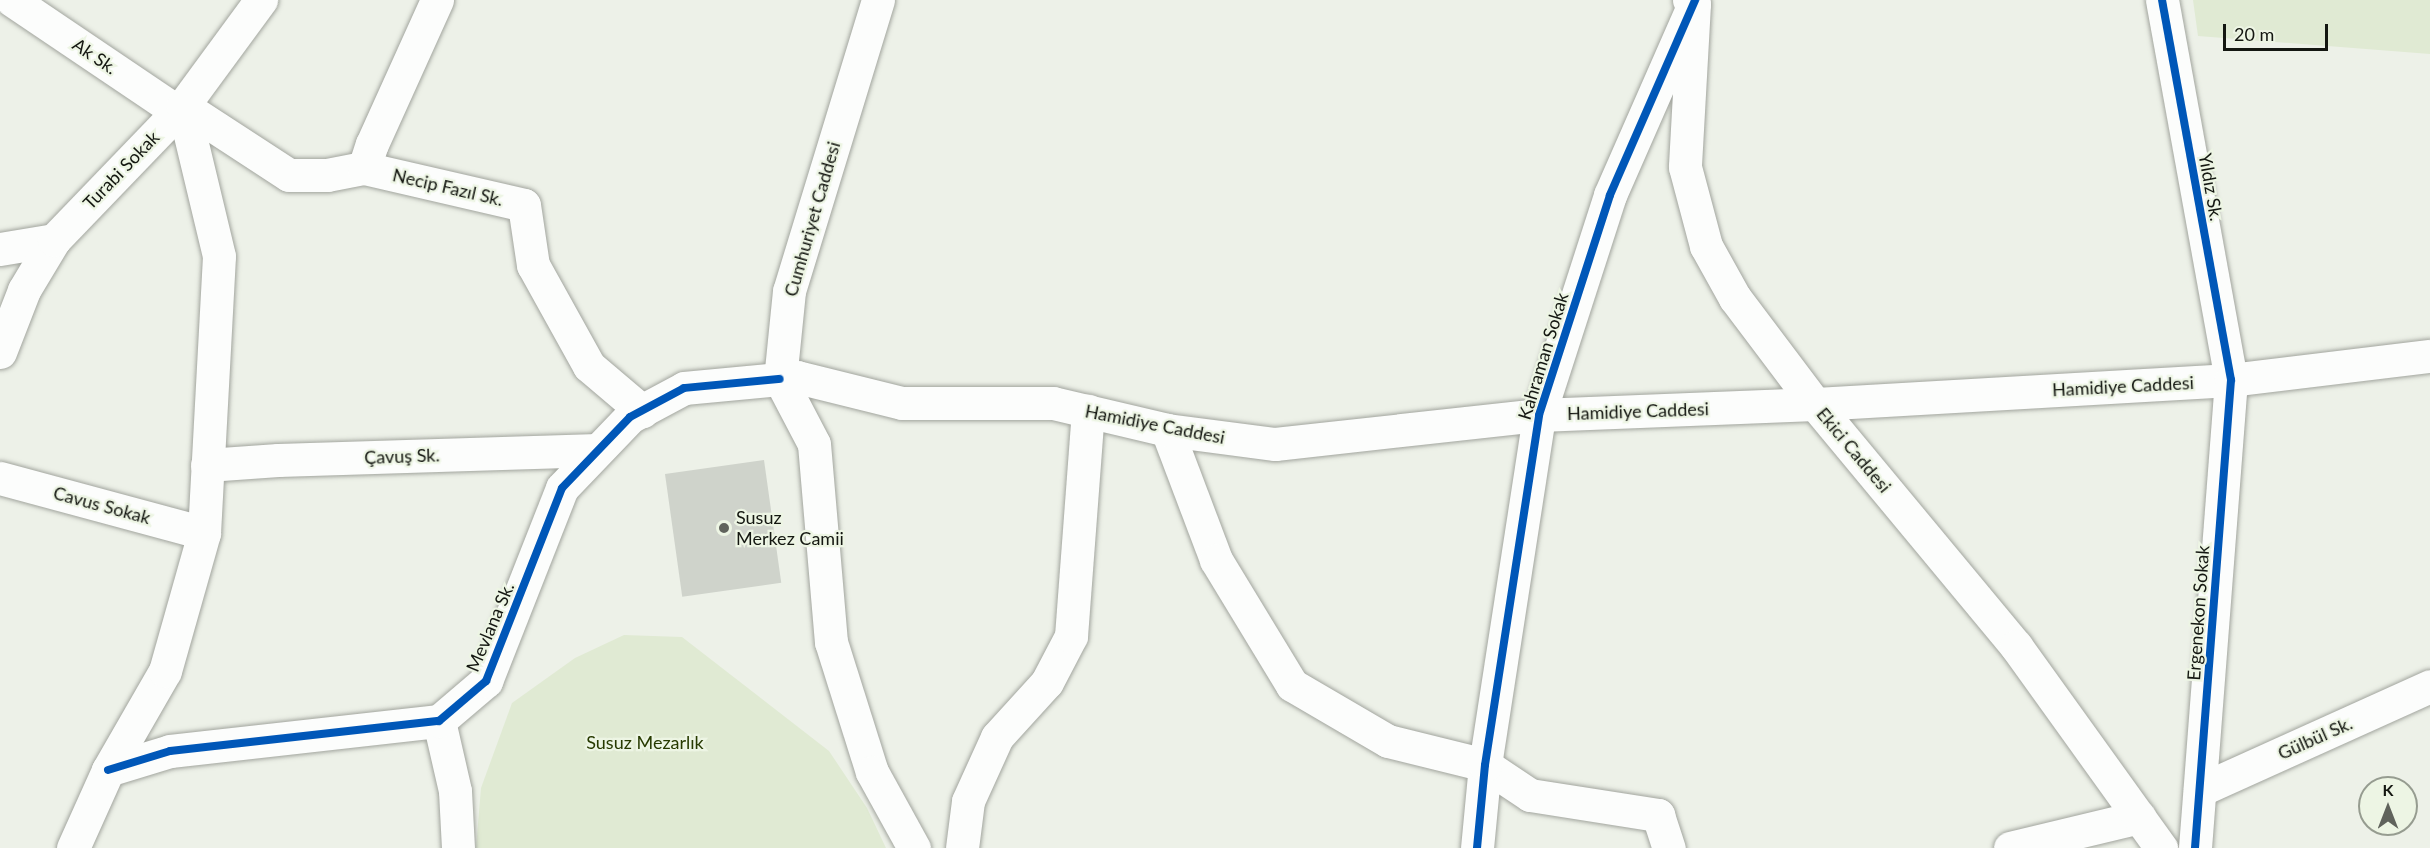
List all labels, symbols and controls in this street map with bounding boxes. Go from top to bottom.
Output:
scale bar [2226,12,2331,50]
text: 20 m [2234,23,2274,45]
street label: Ak Sk. [69,33,121,79]
street label: Turabi Sokak [78,126,164,214]
street label: Cumhuriyet Caddesi [780,139,844,299]
street label: Yıldız Sk. [2194,151,2228,223]
street label: Necip Fazıl Sk. [391,164,505,210]
street label: Kahraman Sokak [1513,290,1573,422]
street label: Hamidiye Caddesi [2052,372,2194,400]
street label: Hamidiye Caddesi [1567,398,1709,424]
street label: Hamidiye Caddesi [1083,400,1227,448]
street label: Ekici Caddesi [1812,403,1896,497]
street label: Çavuş Sk. [364,444,440,468]
street label: Cavus Sokak [51,482,153,528]
place label: Susuz Merkez Camii [736,507,844,550]
marker: Susuz Merkez Camii [717,521,731,535]
street label: Ergenekon Sokak [2183,545,2213,681]
street label: Mevlana Sk. [462,579,518,675]
street label: Gülbül Sk. [2274,712,2356,764]
park label: Susuz Mezarlık [586,731,704,753]
north arrow [2358,776,2418,836]
text: K [2383,780,2393,799]

